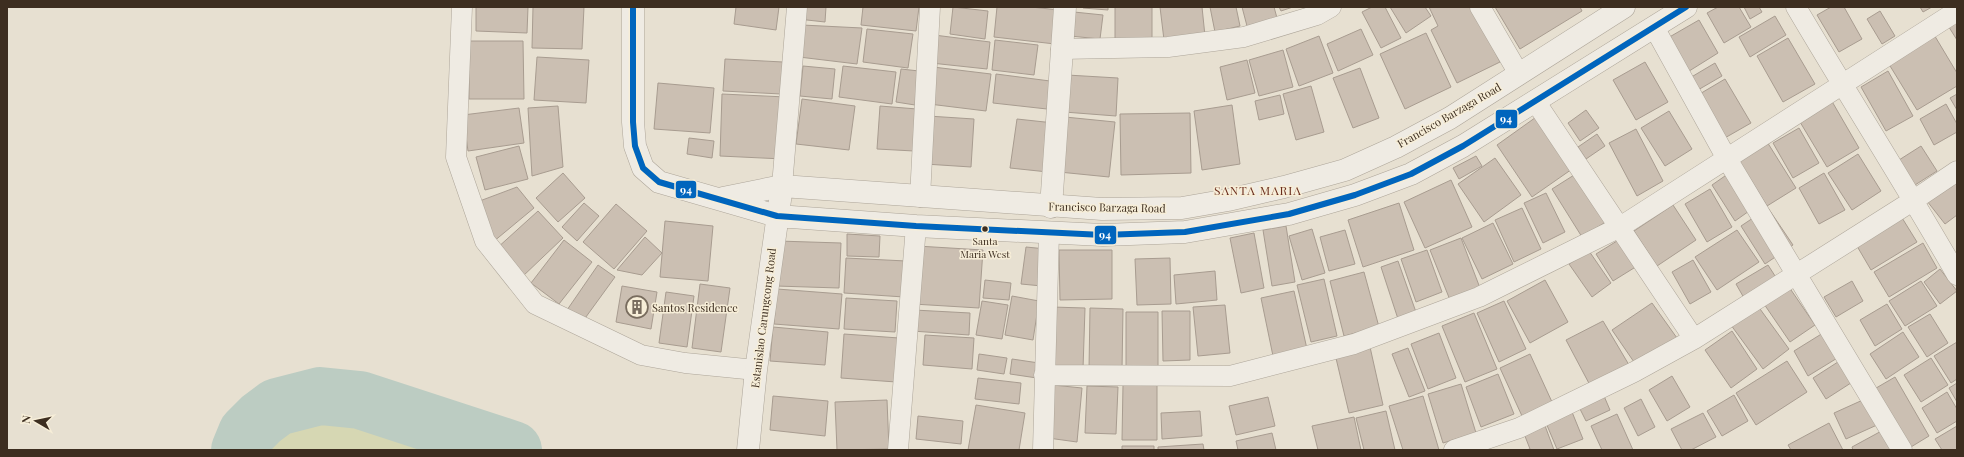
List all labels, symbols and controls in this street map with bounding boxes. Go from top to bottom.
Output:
street label: Francisco Barzaga Road [1394,79,1504,151]
line badge: 94 [1495,109,1518,129]
text: 94 [1500,111,1512,126]
line badge: 94 [675,180,697,199]
text: 94 [680,182,692,197]
district label: SANTA MARIA [1214,182,1302,198]
street label: Francisco Barzaga Road [1048,198,1167,216]
marker: Santa Maria West [980,224,990,234]
line badge: 94 [1094,225,1117,245]
text: 94 [1099,227,1111,242]
place label: Santa Maria West [960,234,1010,261]
street label: Estanislao Carungcong Road [747,247,779,389]
building icon: Santos Residence [624,294,650,320]
place label: Santos Residence [652,300,738,315]
north arrow [16,401,56,441]
text: N [18,414,34,424]

